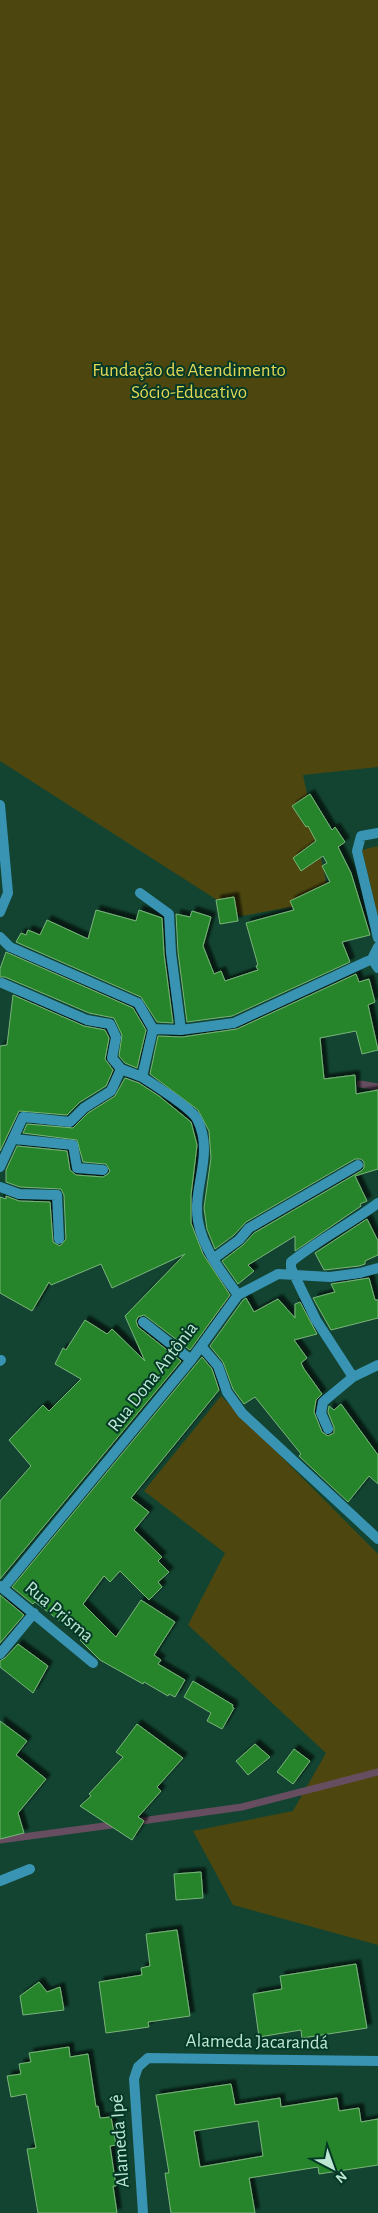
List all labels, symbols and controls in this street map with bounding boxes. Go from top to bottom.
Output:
park label: Fundação de Atendimento Sócio-Educativo [92,361,286,402]
street label: Rua Dona Antônia [104,1318,202,1435]
street label: Rua Prisma [21,1578,97,1646]
street label: Alameda Jacarandá [185,2031,329,2053]
street label: Alameda Ipê [107,2094,133,2188]
north arrow [308,2143,358,2193]
text: N [333,2169,349,2186]

